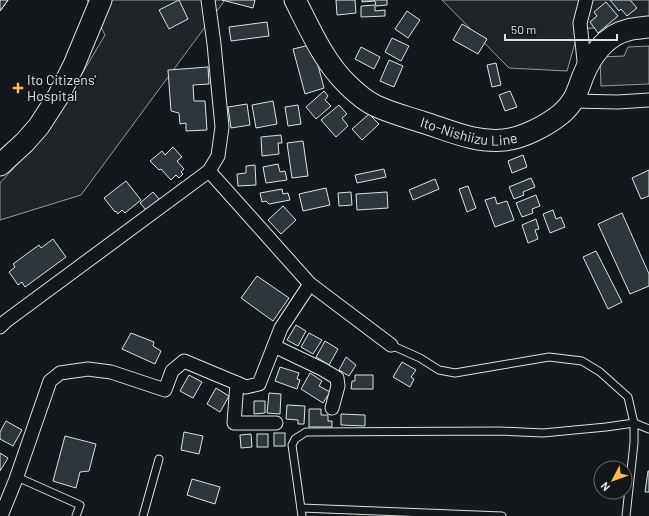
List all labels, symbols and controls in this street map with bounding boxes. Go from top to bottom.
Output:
scale bar [505,16,617,42]
text: 50 m [511,22,536,36]
place label: Ito Citizens' Hospital [27,71,96,104]
marker: Ito Citizens' Hospital [12,82,24,94]
street label: Ito-Nishiizu Line [418,113,519,148]
north arrow [593,460,633,500]
text: N [598,480,612,494]

